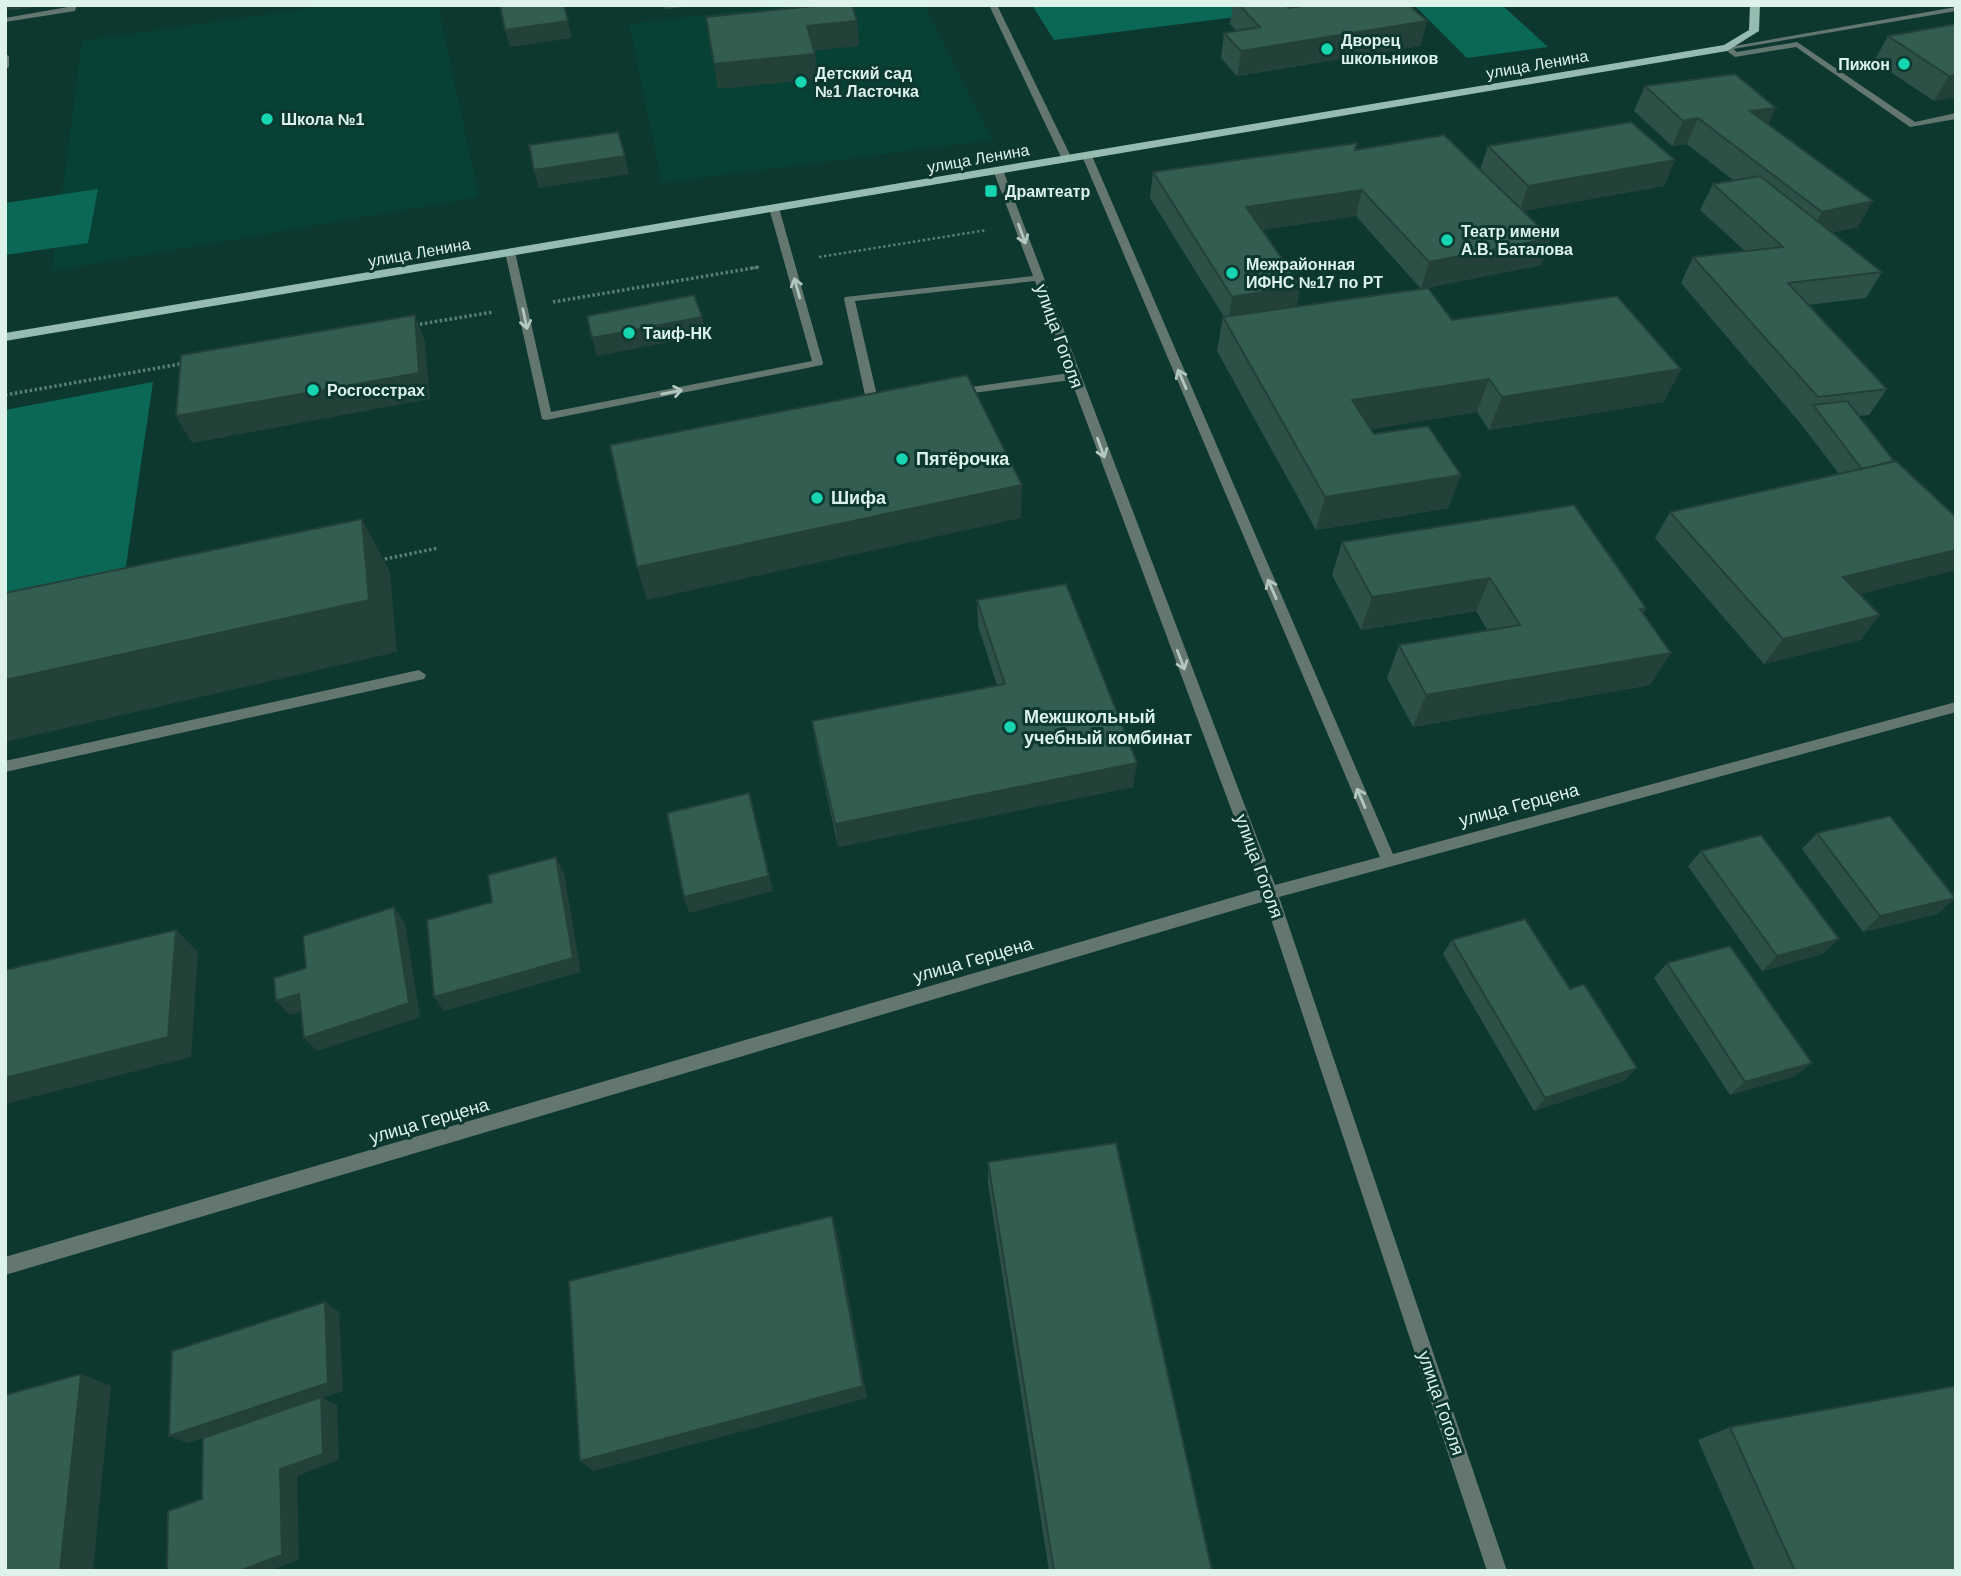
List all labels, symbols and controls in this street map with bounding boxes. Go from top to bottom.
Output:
place label: Дворец школьников [1341,32,1439,67]
marker: Дворец школьников [1319,41,1335,57]
street label: улица Ленина [1485,47,1590,82]
place label: Пижон [1838,56,1890,73]
marker: Пижон [1896,56,1912,72]
place label: Детский сад №1 Ласточка [815,65,919,100]
marker: Детский сад №1 Ласточка [793,74,809,90]
marker: Школа №1 [259,111,275,127]
place label: Школа №1 [281,111,365,128]
street label: улица Ленина [926,141,1031,176]
marker: Драмтеатр [983,183,999,199]
place label: Драмтеатр [1005,183,1090,200]
one-way arrow [1017,223,1029,245]
place label: Театр имени А.В. Баталова [1461,223,1573,258]
marker: Театр имени А.В. Баталова [1439,232,1455,248]
street label: улица Ленина [367,235,472,270]
place label: Межрайонная ИФНС №17 по РТ [1246,256,1383,291]
marker: Межрайонная ИФНС №17 по РТ [1224,265,1240,281]
one-way arrow [789,277,802,299]
street label: улица Гоголя [1031,281,1087,391]
one-way arrow [519,307,533,330]
marker: Таиф-НК [621,325,637,341]
place label: Таиф-НК [643,325,712,342]
one-way arrow [1175,369,1188,391]
marker: Росгосстрах [305,382,321,398]
place label: Росгосстрах [327,382,425,399]
one-way arrow [660,384,683,398]
one-way arrow [1096,436,1108,458]
place label: Пятёрочка [916,449,1010,469]
marker: Пятёрочка [894,451,910,467]
place label: Шифа [831,488,887,508]
marker: Шифа [809,490,825,506]
one-way arrow [1265,578,1278,600]
one-way arrow [1176,649,1189,671]
place label: Межшкольный учебный комбинат [1024,707,1192,748]
marker: Межшкольный учебный комбинат [1002,719,1018,735]
street label: улица Герцена [1457,779,1582,831]
one-way arrow [1354,787,1367,809]
street label: улица Гоголя [1231,811,1287,921]
street label: улица Герцена [911,933,1036,987]
street label: улица Герцена [367,1094,492,1148]
street label: улица Гоголя [1414,1348,1468,1458]

